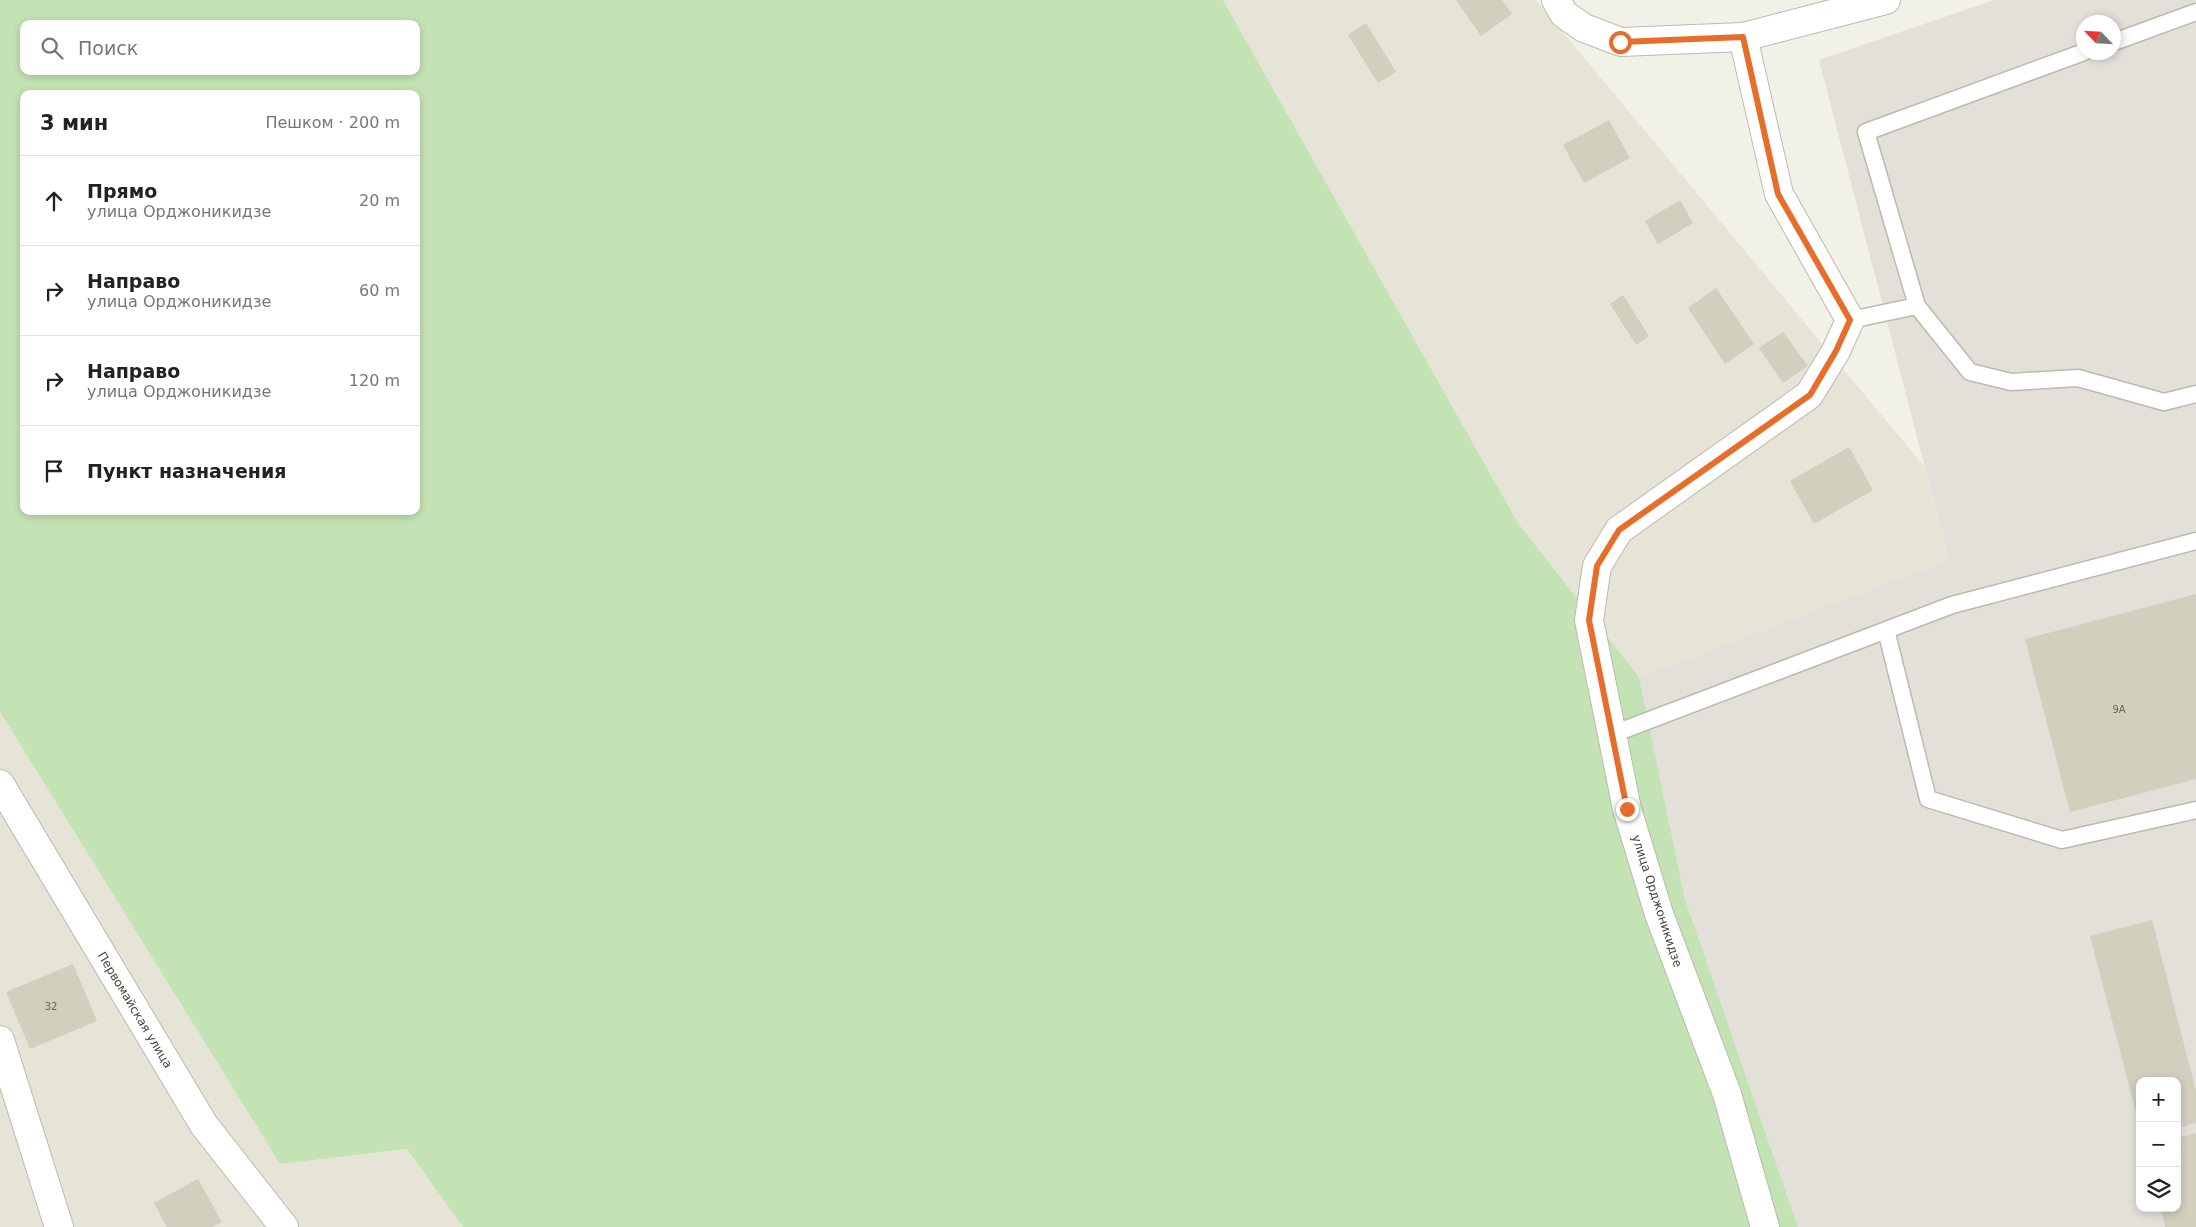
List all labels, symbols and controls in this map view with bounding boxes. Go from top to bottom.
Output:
north arrow [2076,15,2121,60]
search box [20,20,420,75]
route start [1609,31,1632,54]
icon: search [38,34,66,62]
text: Поиск [78,37,138,59]
text: 3 мин [40,111,108,135]
text: Пешком · 200 m [265,113,400,132]
text: Прямо [87,180,157,202]
icon: ahead [40,187,68,215]
text: 20 m [359,191,400,210]
text: улица Орджоникидзе [87,202,271,221]
text: Направо [87,270,180,292]
icon: right [40,277,68,305]
text: 60 m [359,281,400,300]
text: улица Орджоникидзе [87,292,271,311]
text: Направо [87,360,180,382]
icon: right [40,367,68,395]
text: 120 m [349,371,400,390]
text: улица Орджоникидзе [87,382,271,401]
icon: arrive [40,457,68,485]
text: Пункт назначения [87,460,286,482]
house number: 9А [2112,704,2126,715]
route end [1616,798,1639,821]
street label: улица Орджоникидзе [1629,833,1685,969]
street label: Первомайская улица [95,949,175,1071]
house number: 32 [45,1001,57,1012]
map controls [2136,1077,2181,1212]
button: + [2136,1077,2181,1122]
button: − [2136,1122,2181,1167]
button: layers [2136,1167,2181,1212]

